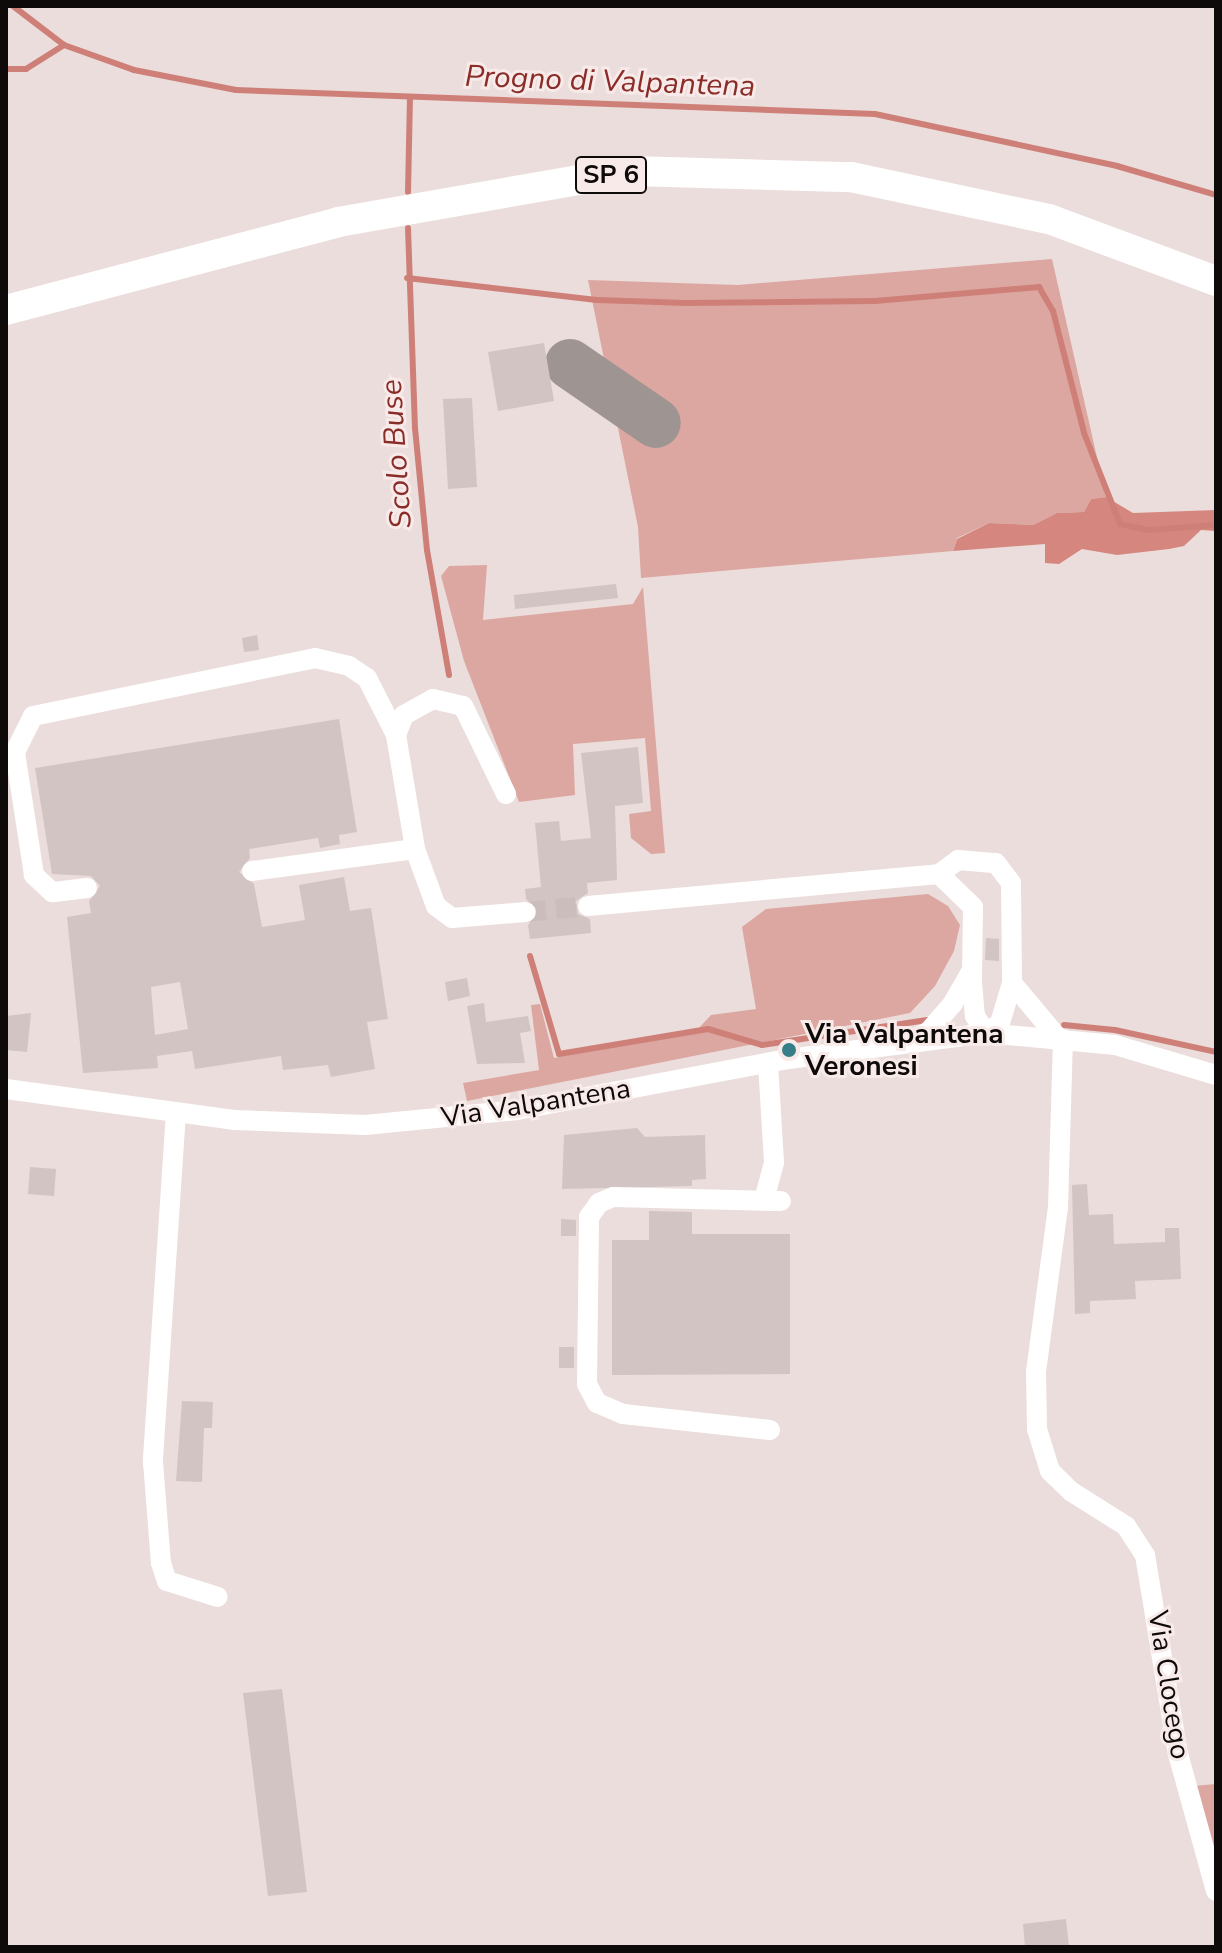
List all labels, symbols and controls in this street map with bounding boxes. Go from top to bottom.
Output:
water label: Progno di Valpantena [464,59,756,105]
road number: SP 6 [575,153,647,197]
water label: Scolo Buse [374,378,420,530]
place label: Via Valpantena Veronesi [805,1017,1003,1083]
marker: Via Valpantena Veronesi [780,1041,798,1059]
street label: Via Valpantena [439,1071,633,1135]
street label: Via Clocego [1141,1608,1197,1762]

